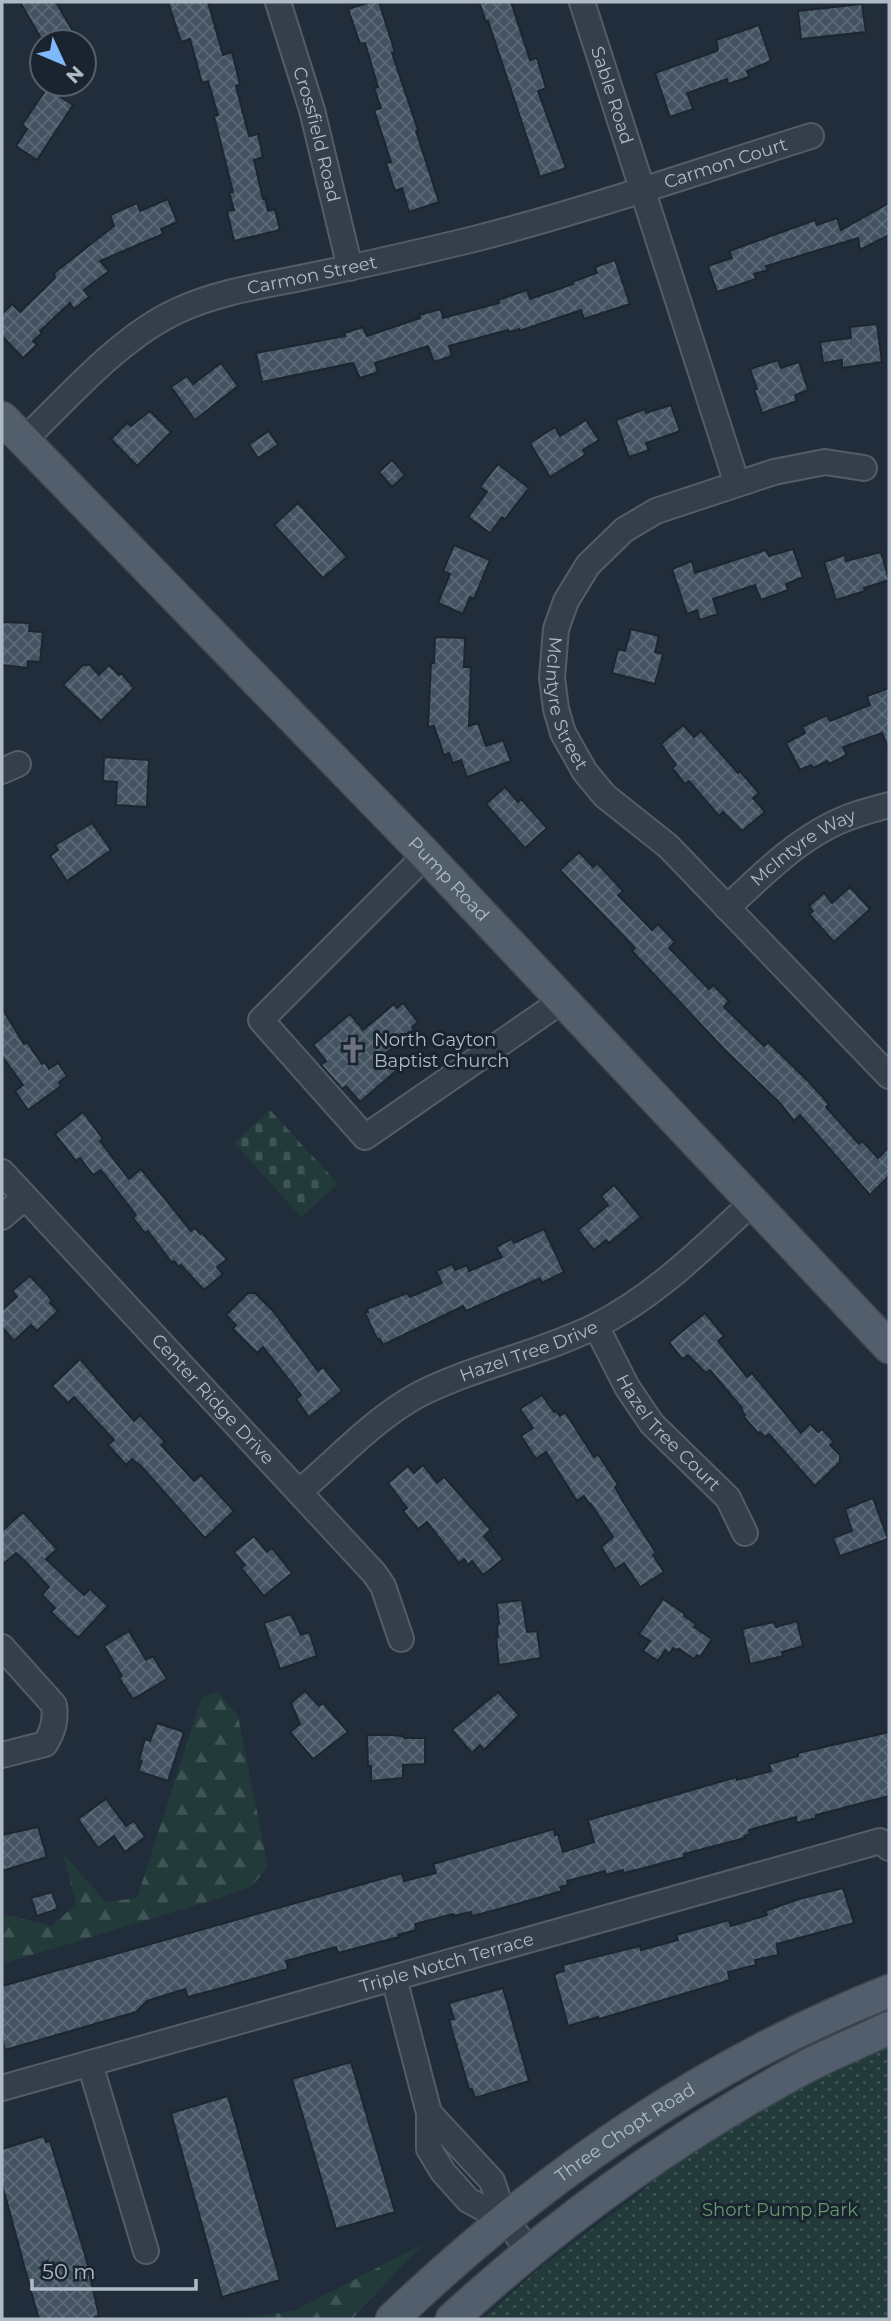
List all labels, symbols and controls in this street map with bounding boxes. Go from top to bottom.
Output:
north arrow [28,28,98,98]
street label: Sable Road [586,44,638,147]
text: N [61,61,88,88]
street label: Crossfield Road [288,64,345,204]
street label: Carmon Court [661,133,790,193]
street label: Carmon Street [245,251,379,299]
street label: McIntyre Street [541,636,593,774]
street label: McIntyre Way [746,804,859,891]
street label: Pump Road [403,832,494,926]
place label: North Gayton Baptist Church [374,1029,510,1072]
church icon: North Gayton Baptist Church [338,1035,368,1065]
street label: Hazel Tree Drive [457,1316,602,1387]
street label: Center Ridge Drive [147,1329,279,1469]
street label: Hazel Tree Court [611,1371,725,1496]
street label: Triple Notch Terrace [357,1928,536,1998]
street label: Three Chopt Road [551,2078,699,2187]
park label: Short Pump Park [702,2199,858,2221]
scale bar [32,2248,196,2292]
text: 50 m [42,2259,96,2284]

